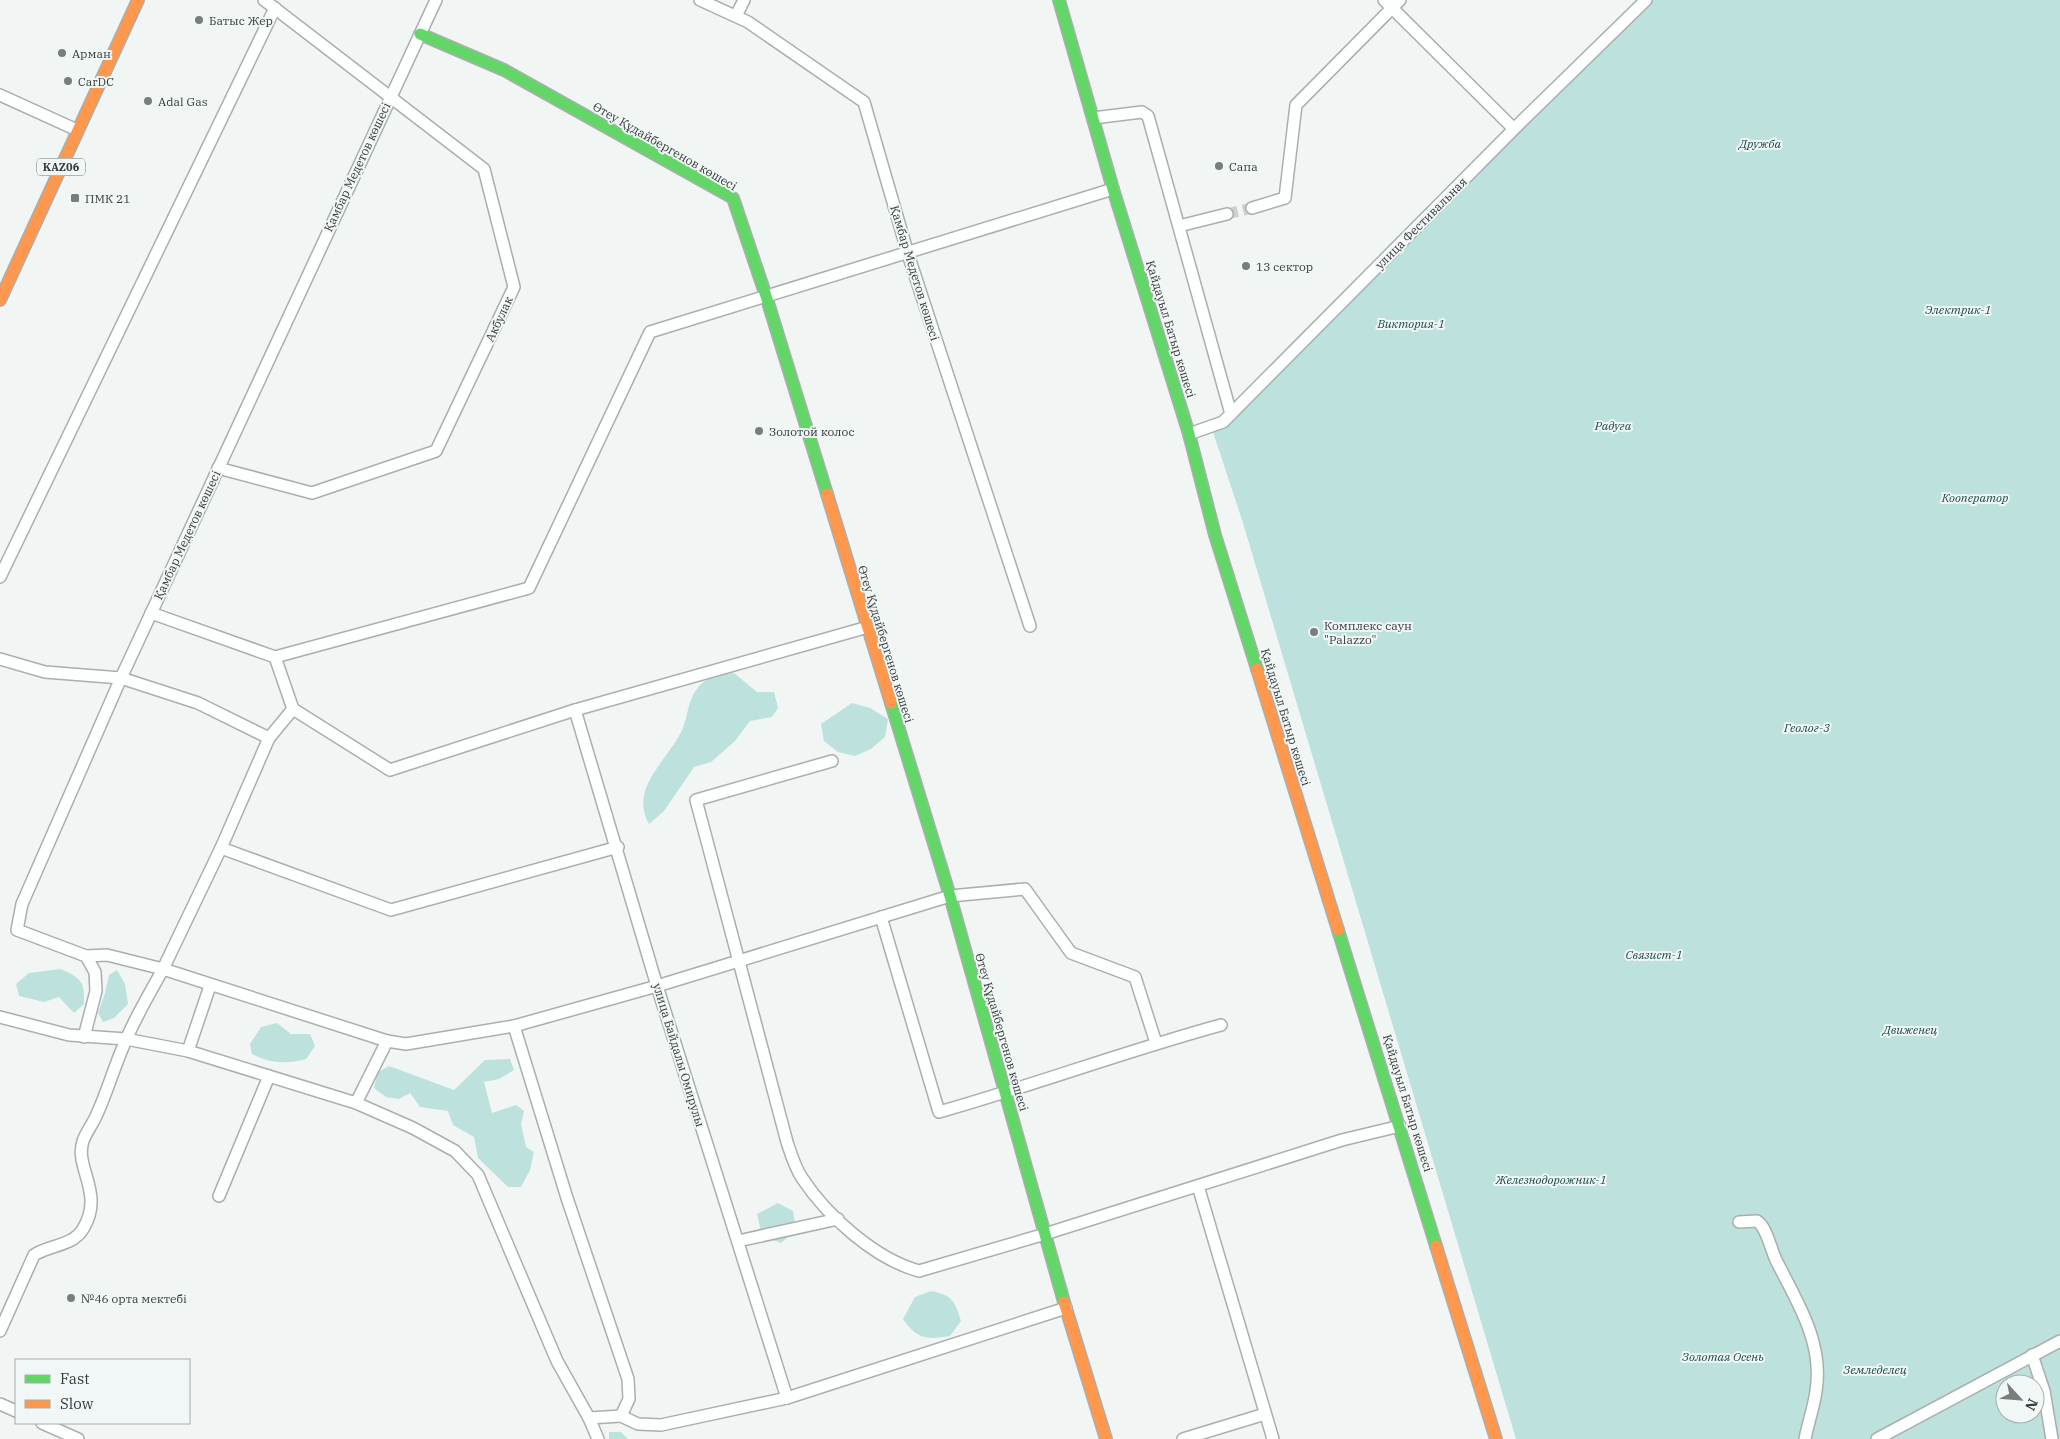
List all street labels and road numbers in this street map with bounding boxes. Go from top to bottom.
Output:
street label: Өтеу Құдайбергенов көшесі [590,99,740,194]
street label: Қамбар Медетов көшесі [320,100,394,234]
road number: KАZ06 [37,158,85,176]
street label: улица Фестивальная [1372,174,1470,272]
street label: Қамбар Медетов көшесі [887,204,943,343]
street label: Қайдауыл Батыр көшесі [1143,258,1199,400]
street label: Акбулак [482,294,516,344]
street label: Қамбар Медетов көшесі [150,468,224,602]
street label: Өтеу Құдайбергенов көшесі [855,563,917,725]
street label: Қайдауыл Батыр көшесі [1258,646,1314,788]
street label: Өтеу Құдайбергенов көшесі [972,951,1032,1113]
street label: улица Байдалы Омирулы [650,981,708,1129]
street label: Қайдауыл Батыр көшесі [1380,1032,1436,1174]

